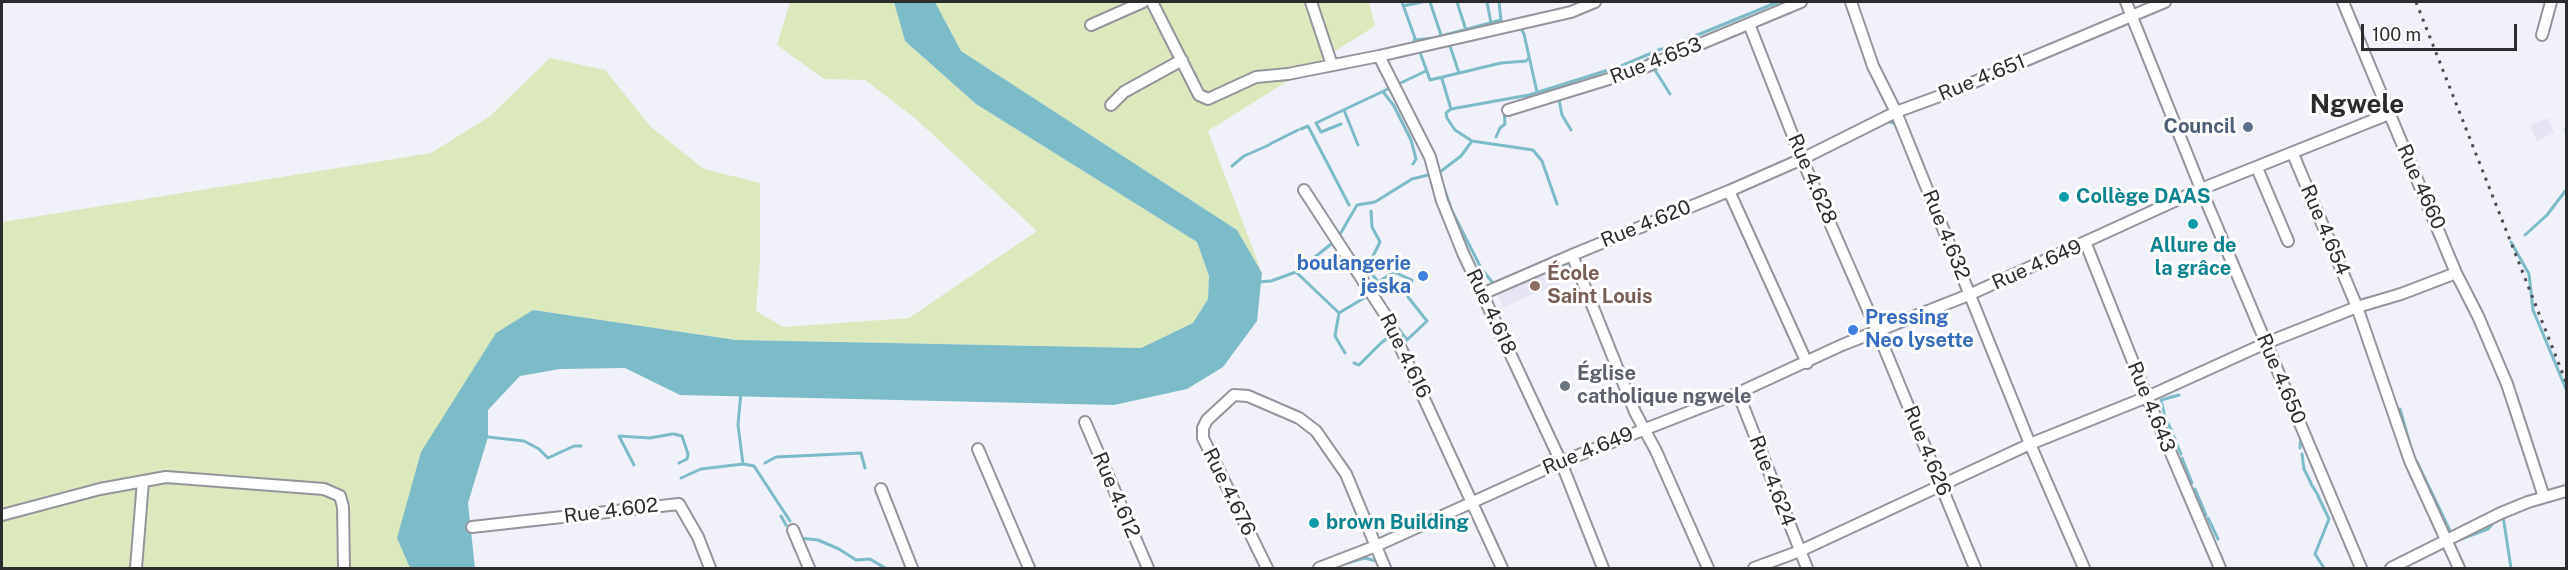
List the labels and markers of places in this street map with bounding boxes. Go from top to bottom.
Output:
place label: Council [2163,115,2236,139]
marker: Council [2241,120,2255,134]
place label: Collège DAAS [2076,185,2211,209]
marker: Collège DAAS [2057,190,2071,204]
marker: Allure de la grâce [2186,217,2200,231]
place label: Allure de la grâce [2149,234,2237,281]
place label: boulangerie jeska [1297,252,1411,299]
place label: École Saint Louis [1547,262,1652,309]
marker: boulangerie jeska [1416,269,1430,283]
marker: École Saint Louis [1528,279,1542,293]
place label: Pressing Neo lysette [1865,306,1974,353]
marker: Pressing Neo lysette [1846,323,1860,337]
place label: Église catholique ngwele [1577,362,1752,409]
marker: Église catholique ngwele [1558,379,1572,393]
place label: brown Building [1326,511,1469,535]
marker: brown Building [1307,516,1321,530]

